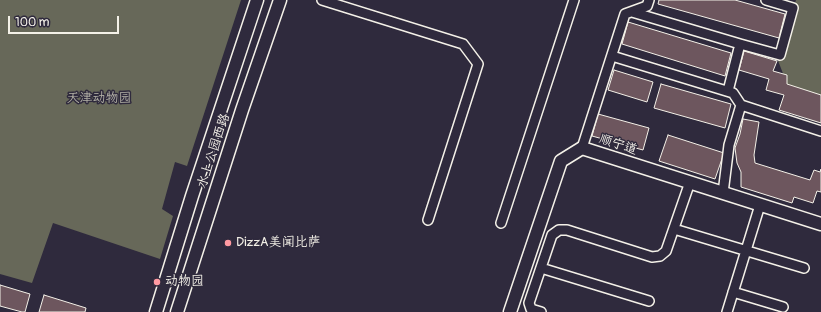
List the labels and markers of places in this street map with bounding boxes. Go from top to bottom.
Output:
place label: DizzA美闻比萨 [236,235,320,251]
marker: DizzA美闻比萨 [223,238,233,248]
place label: 动物园 [165,274,204,290]
marker: 动物园 [152,277,162,287]

